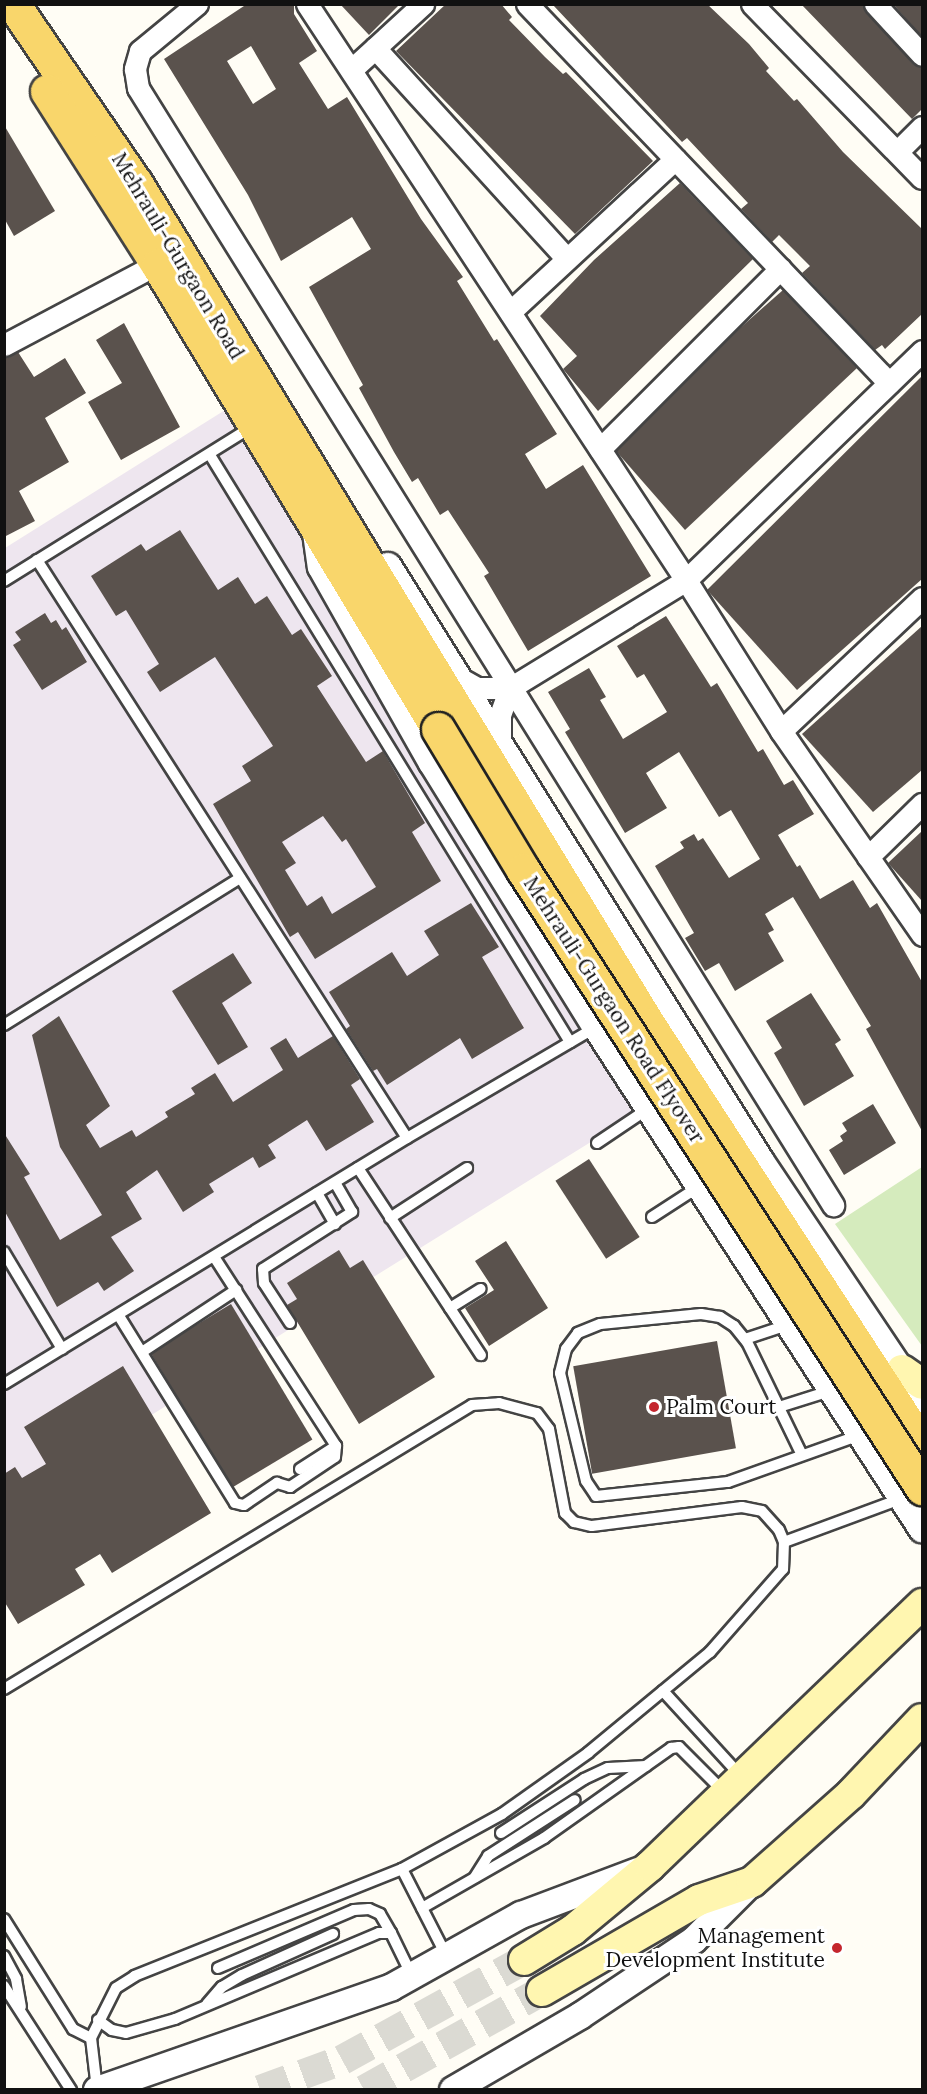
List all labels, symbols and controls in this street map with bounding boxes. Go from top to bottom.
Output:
street label: Mehrauli-Gurgaon Road [106,148,250,364]
street label: Mehrauli-Gurgaon Road Flyover [518,872,710,1148]
place label: Palm Court [666,1394,776,1420]
marker: Palm Court [647,1400,661,1414]
place label: Management Development Institute [605,1923,825,1973]
marker: Management Development Institute [830,1941,844,1955]

